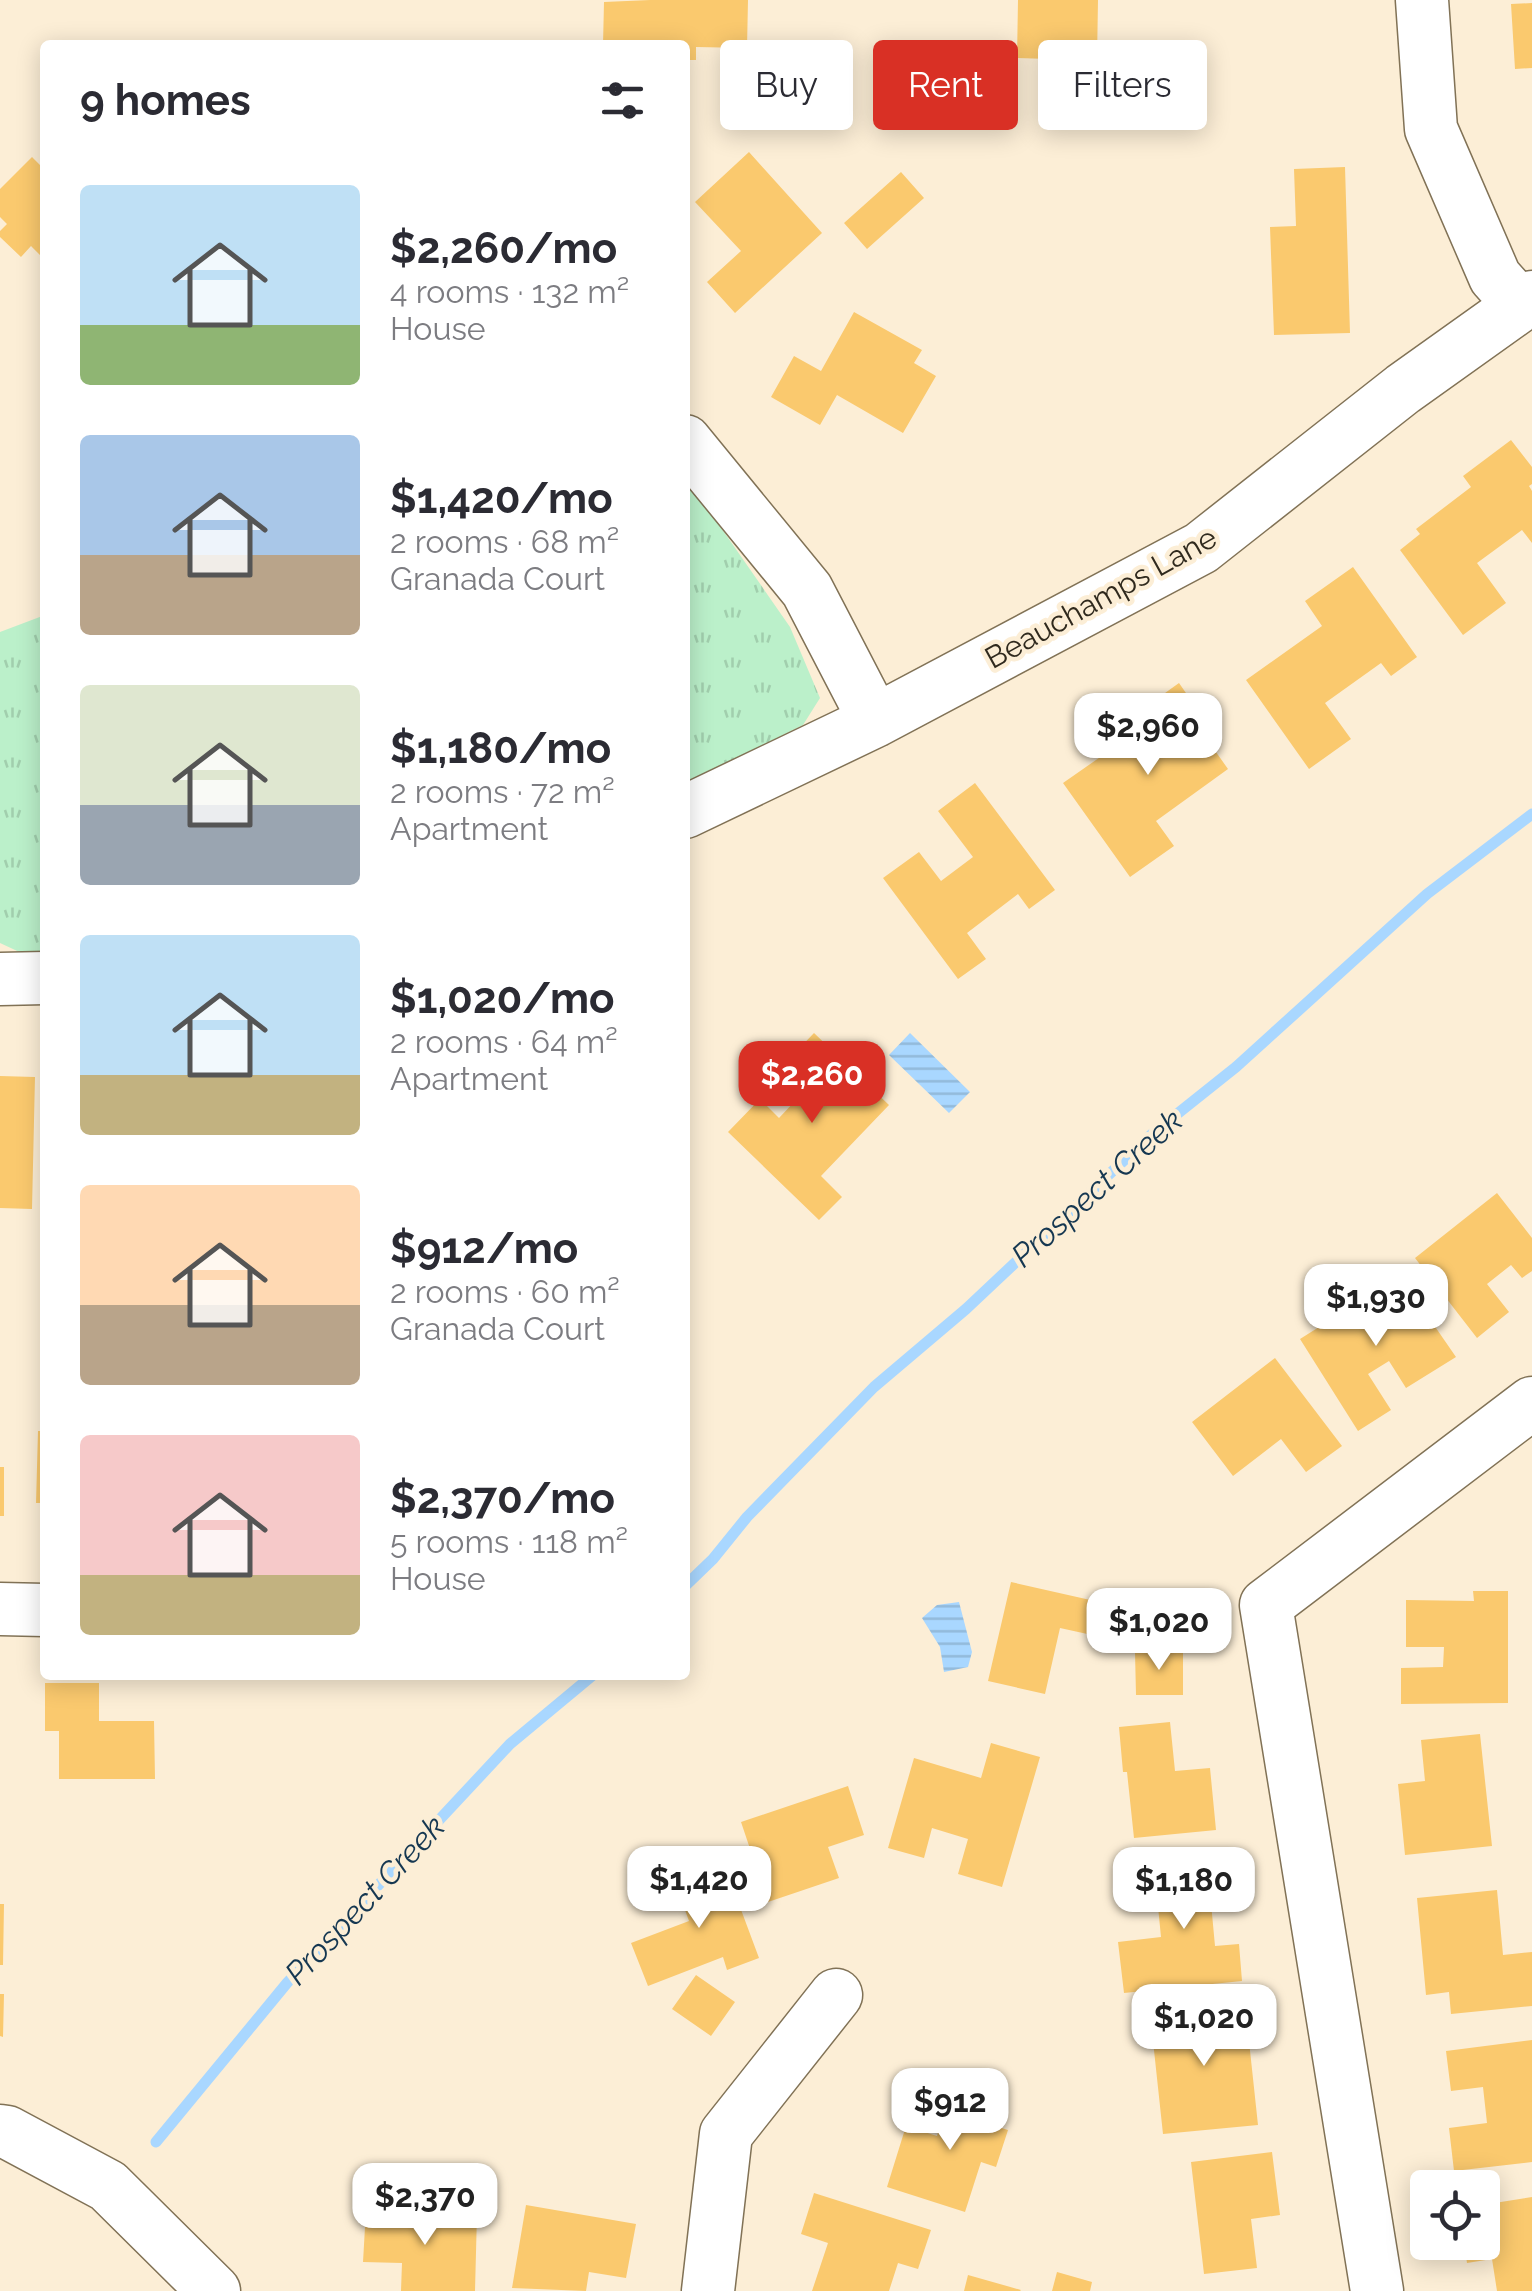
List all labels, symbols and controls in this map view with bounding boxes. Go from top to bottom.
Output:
chip: Buy [720,40,853,130]
chip: Rent [873,40,1018,130]
chip: Filters [1038,40,1207,130]
icon: filters [595,73,650,128]
text: 9 homes [80,76,251,125]
text: $2,260/mo [390,224,617,273]
icon: home [160,225,280,345]
text: 4 rooms · 132 m² [390,273,629,310]
text: House [390,310,486,347]
text: $1,420/mo [390,474,613,523]
icon: home [160,475,280,595]
street label: Beauchamps Lane [979,519,1223,676]
text: 2 rooms · 68 m² [390,523,619,560]
text: Granada Court [390,560,605,597]
pin: $2,960 [1067,693,1229,778]
text: $2,960 [1096,707,1200,744]
text: $1,180/mo [390,724,611,773]
icon: home [160,725,280,845]
text: 2 rooms · 72 m² [390,773,615,810]
text: Apartment [390,810,548,847]
text: $1,020/mo [390,974,614,1023]
icon: home [160,975,280,1095]
text: 2 rooms · 64 m² [390,1023,618,1060]
pin: $2,260 [731,1041,893,1126]
text: $2,260 [761,1055,863,1092]
text: Apartment [390,1060,548,1097]
water label: Prospect Creek [1004,1101,1190,1274]
text: $912/mo [390,1224,578,1273]
icon: home [160,1225,280,1345]
pin: $1,930 [1295,1264,1457,1349]
text: 2 rooms · 60 m² [390,1273,620,1310]
text: $1,930 [1326,1278,1426,1315]
text: Granada Court [390,1310,605,1347]
text: $2,370/mo [390,1474,615,1523]
icon: home [160,1475,280,1595]
text: 5 rooms · 118 m² [390,1523,628,1560]
text: House [390,1560,486,1597]
pin: $1,020 [1078,1588,1240,1673]
text: $1,020 [1109,1602,1209,1639]
water label: Prospect Creek [277,1808,452,1992]
pin: $1,420 [618,1846,780,1931]
pin: $1,180 [1103,1847,1265,1932]
text: $1,420 [649,1860,749,1897]
text: $1,180 [1135,1861,1233,1898]
pin: $1,020 [1123,1984,1285,2069]
text: $1,020 [1154,1998,1254,2035]
pin: $912 [891,2068,1009,2153]
text: $912 [914,2082,987,2119]
pin: $2,370 [344,2163,506,2248]
map controls [1410,2170,1500,2260]
button: locate [1410,2170,1500,2260]
text: $2,370 [374,2177,476,2214]

